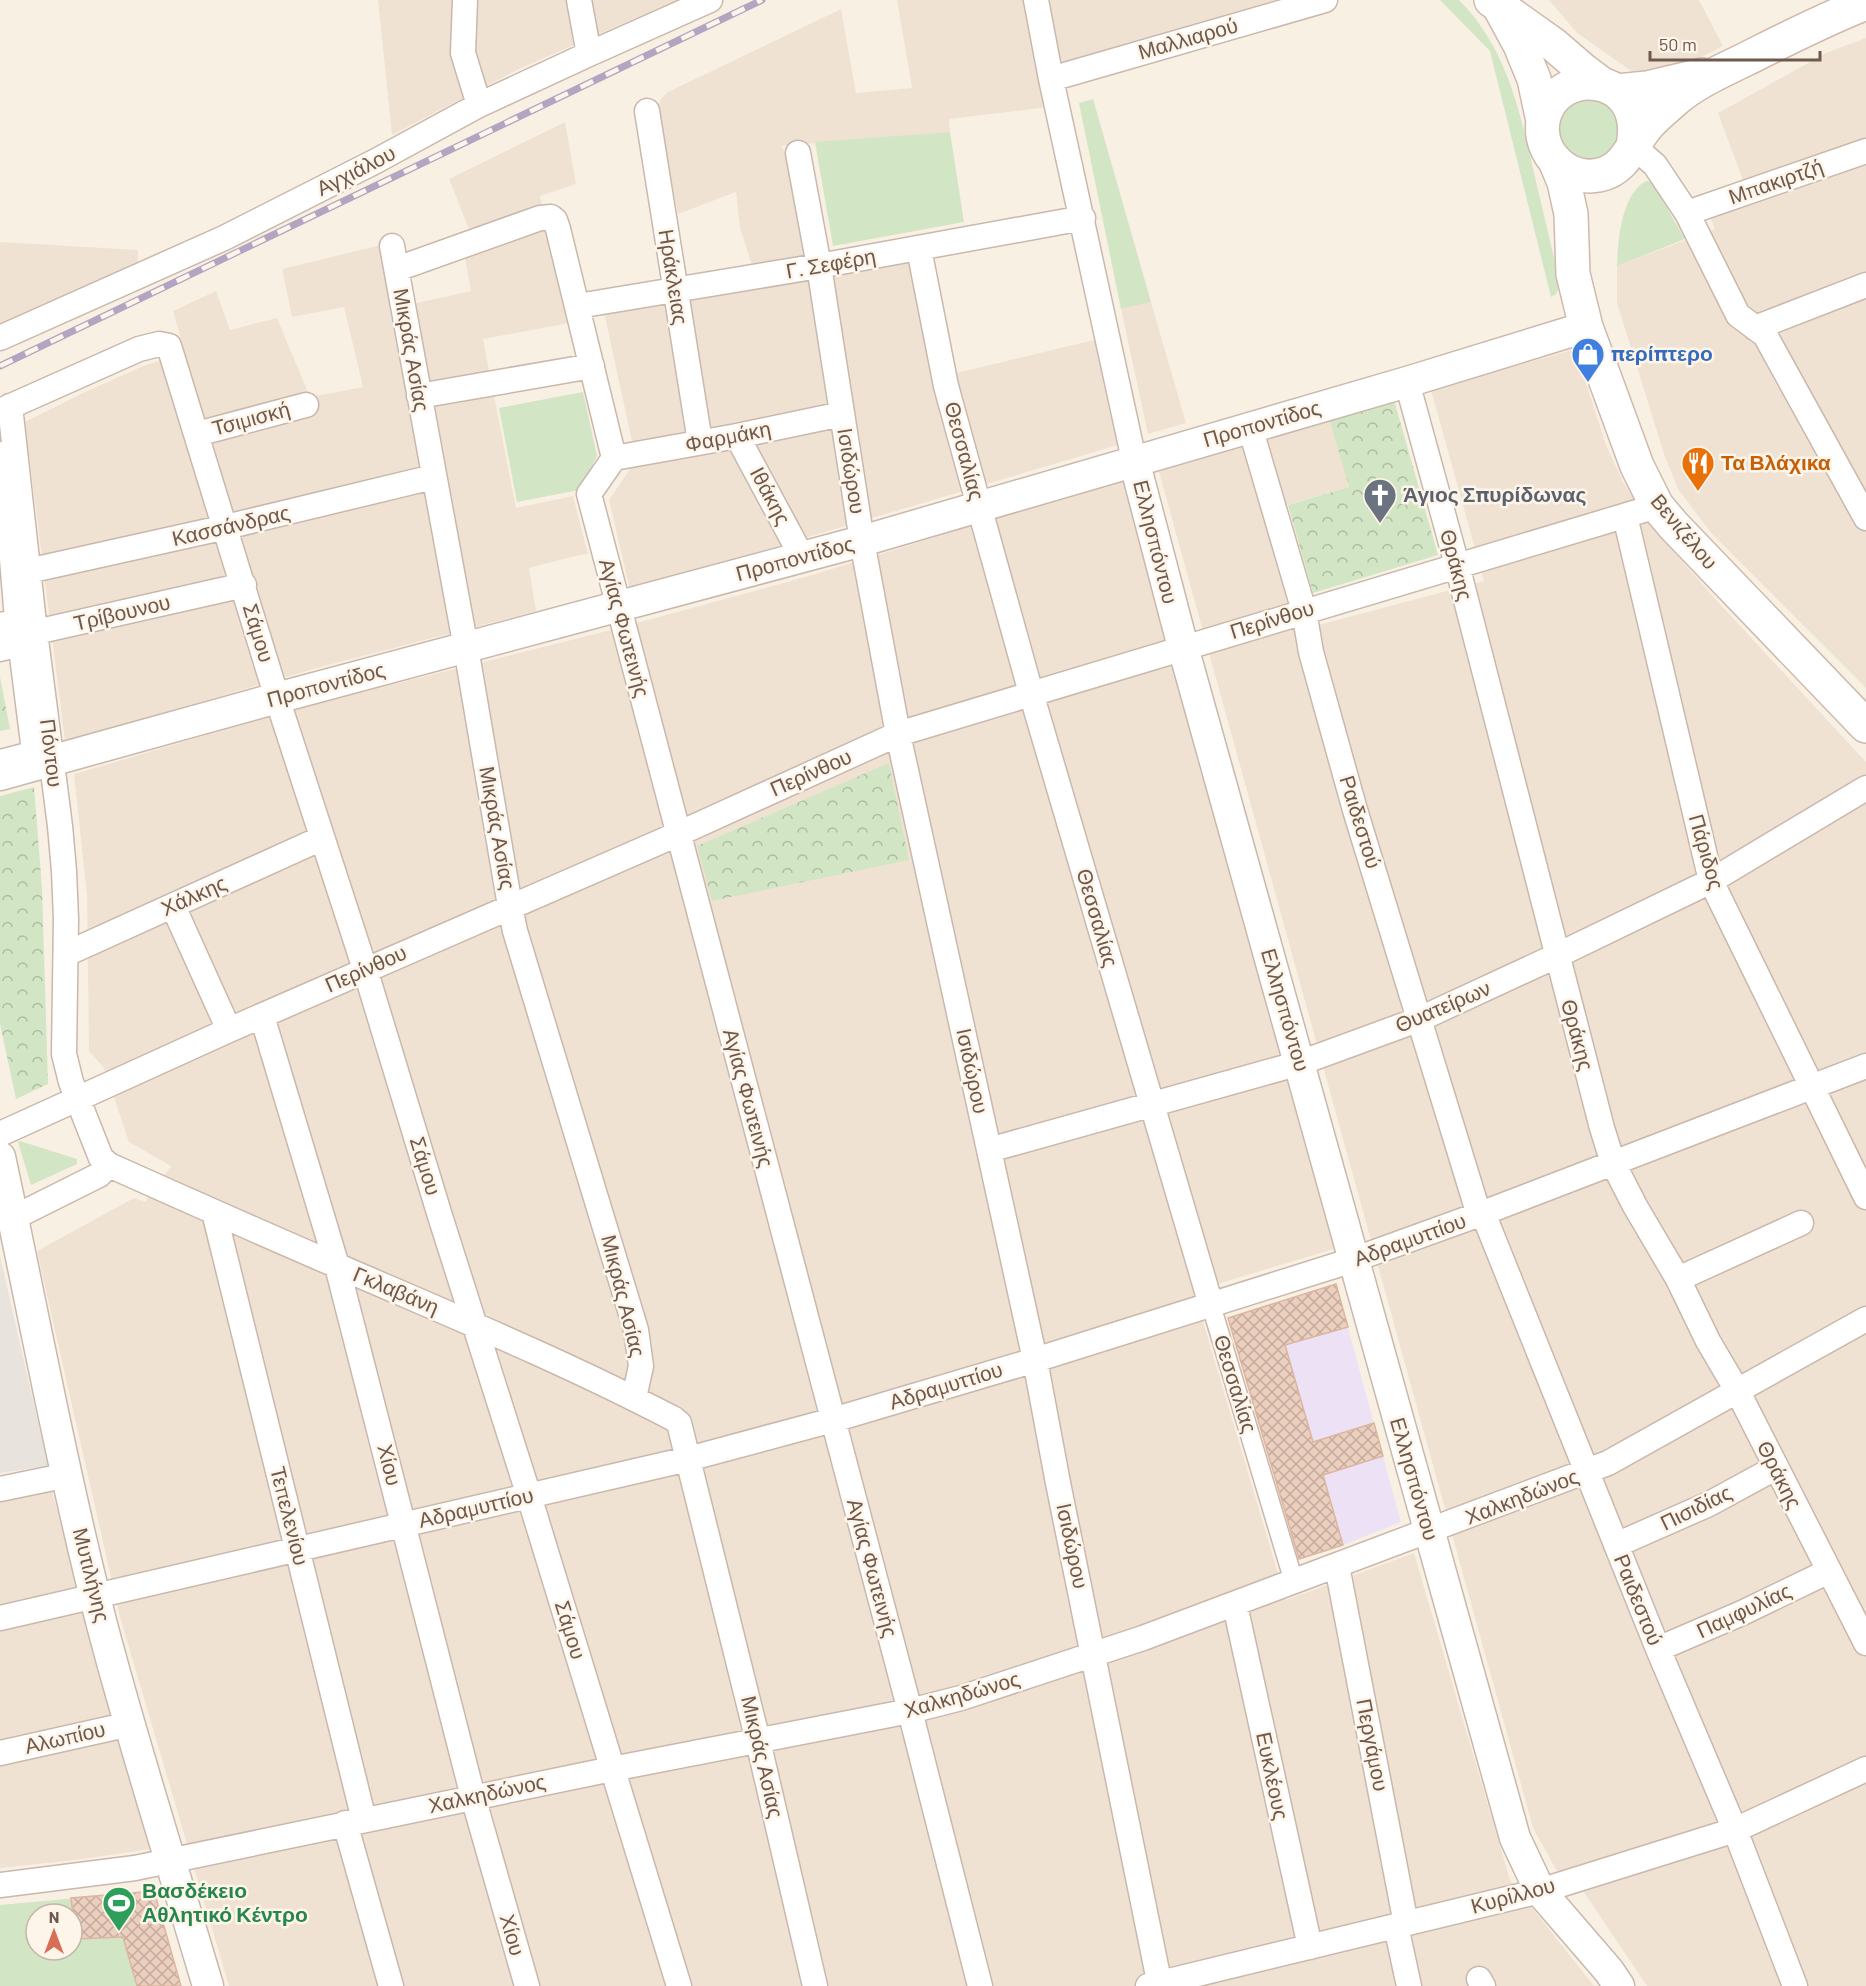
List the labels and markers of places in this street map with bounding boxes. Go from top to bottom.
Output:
shop icon: περίπτερο [1570,336,1606,383]
place label: περίπτερο [1611,340,1713,365]
restaurant icon: Τα Βλάχικα [1680,445,1716,492]
place label: Τα Βλάχικα [1721,449,1831,474]
church icon: Άγιος Σπυρίδωνας [1362,477,1398,524]
place label: Άγιος Σπυρίδωνας [1403,481,1586,507]
place label: Βασδέκειο Αθλητικό Κέντρο [142,1877,308,1926]
sports icon: Βασδέκειο Αθλητικό Κέντρο [101,1885,137,1932]

